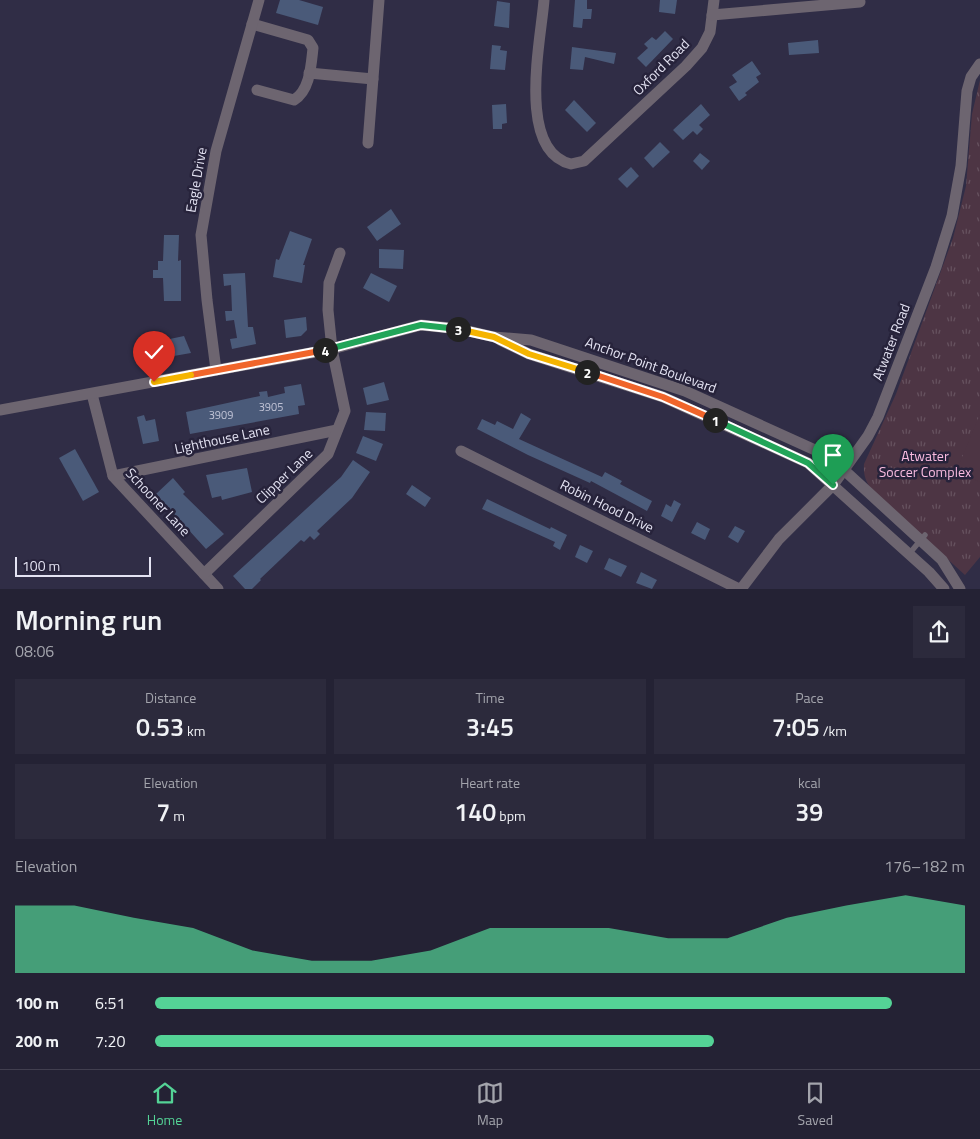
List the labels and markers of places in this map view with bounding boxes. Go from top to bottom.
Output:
pin: 3 [446,316,470,342]
pin [133,331,175,382]
pin: 4 [312,338,338,362]
pin: 2 [574,360,600,384]
pin: 1 [702,408,728,432]
pin [812,434,854,485]

